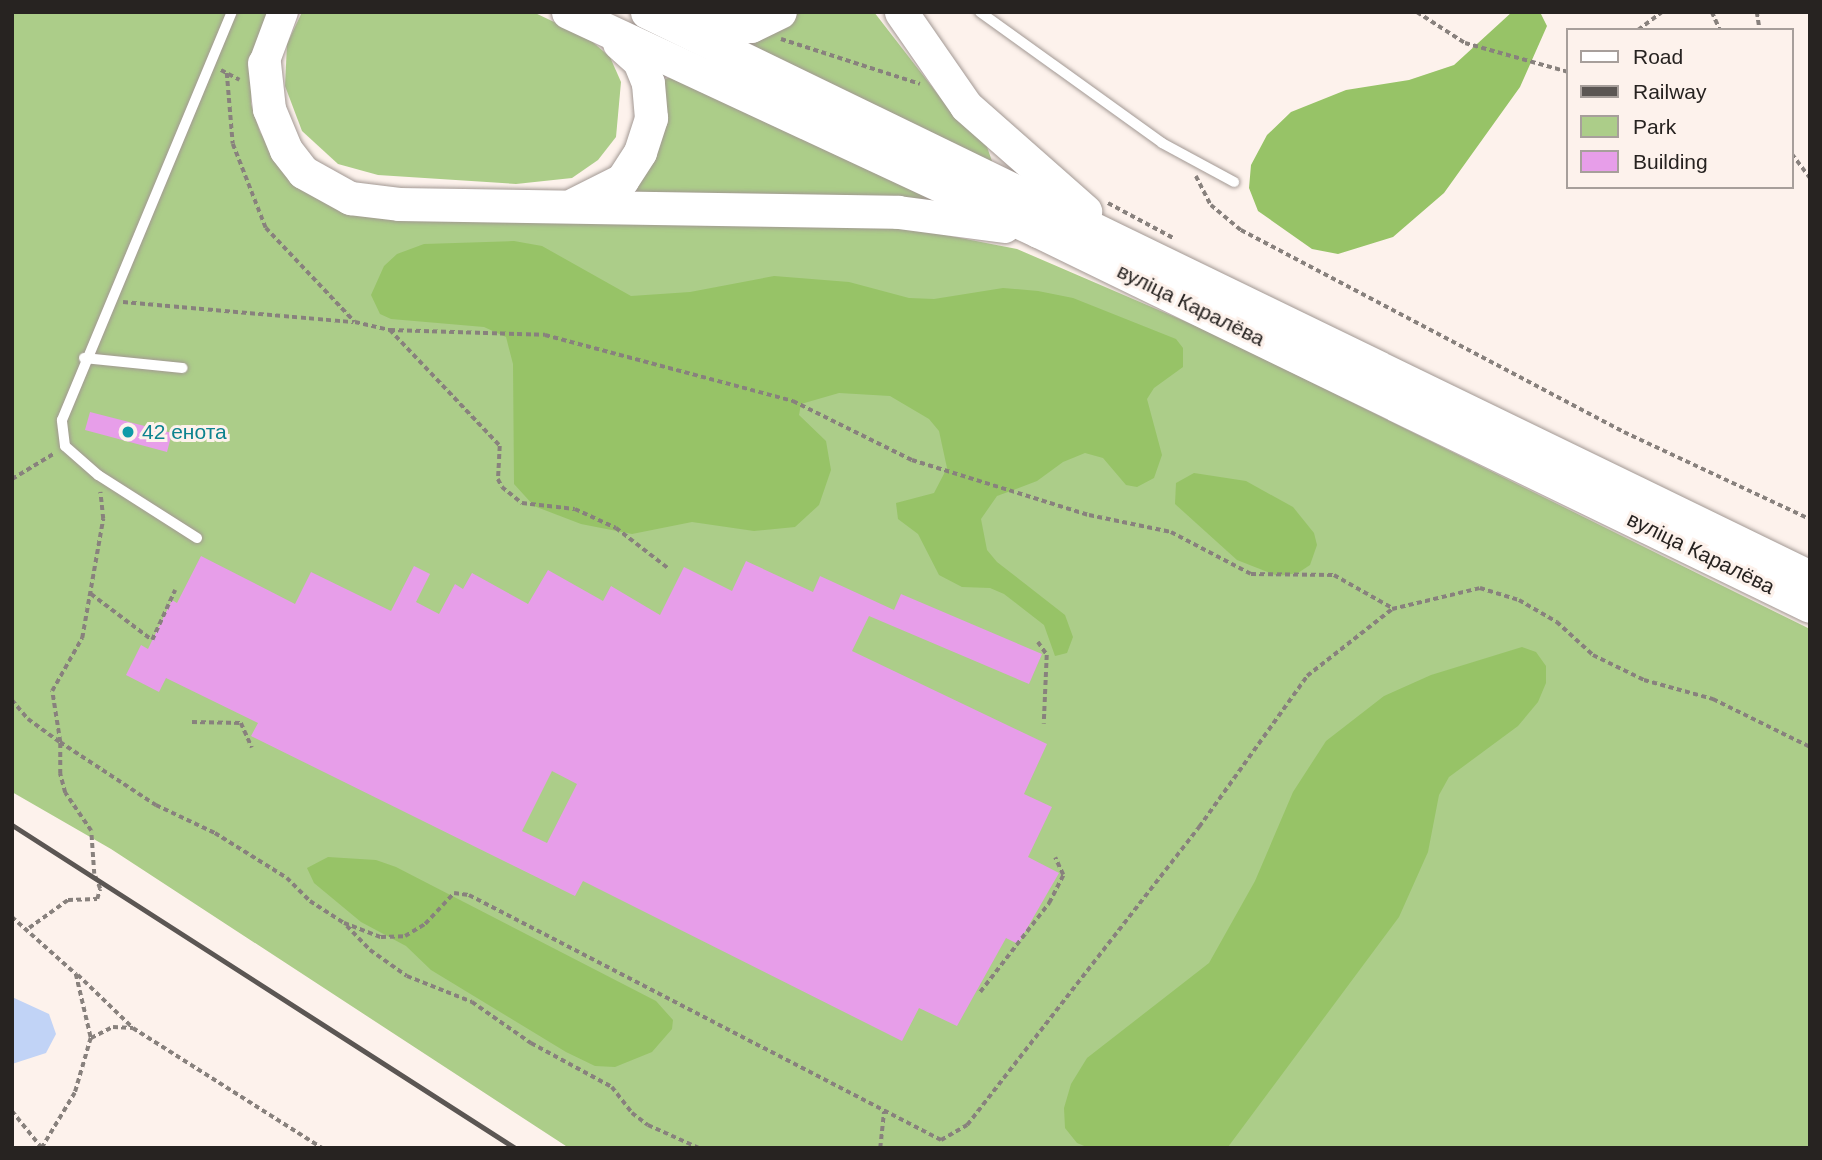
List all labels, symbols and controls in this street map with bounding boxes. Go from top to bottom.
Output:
legend [1566,28,1794,189]
text: Road [1633,45,1683,68]
text: Railway [1633,80,1707,103]
text: Park [1633,115,1676,138]
text: Building [1633,150,1708,173]
street label: вуліца Каралёва [1113,258,1269,352]
place label: 42 енота [142,419,227,445]
marker: 42 енота [120,424,136,440]
street label: вуліца Каралёва [1623,506,1779,600]

